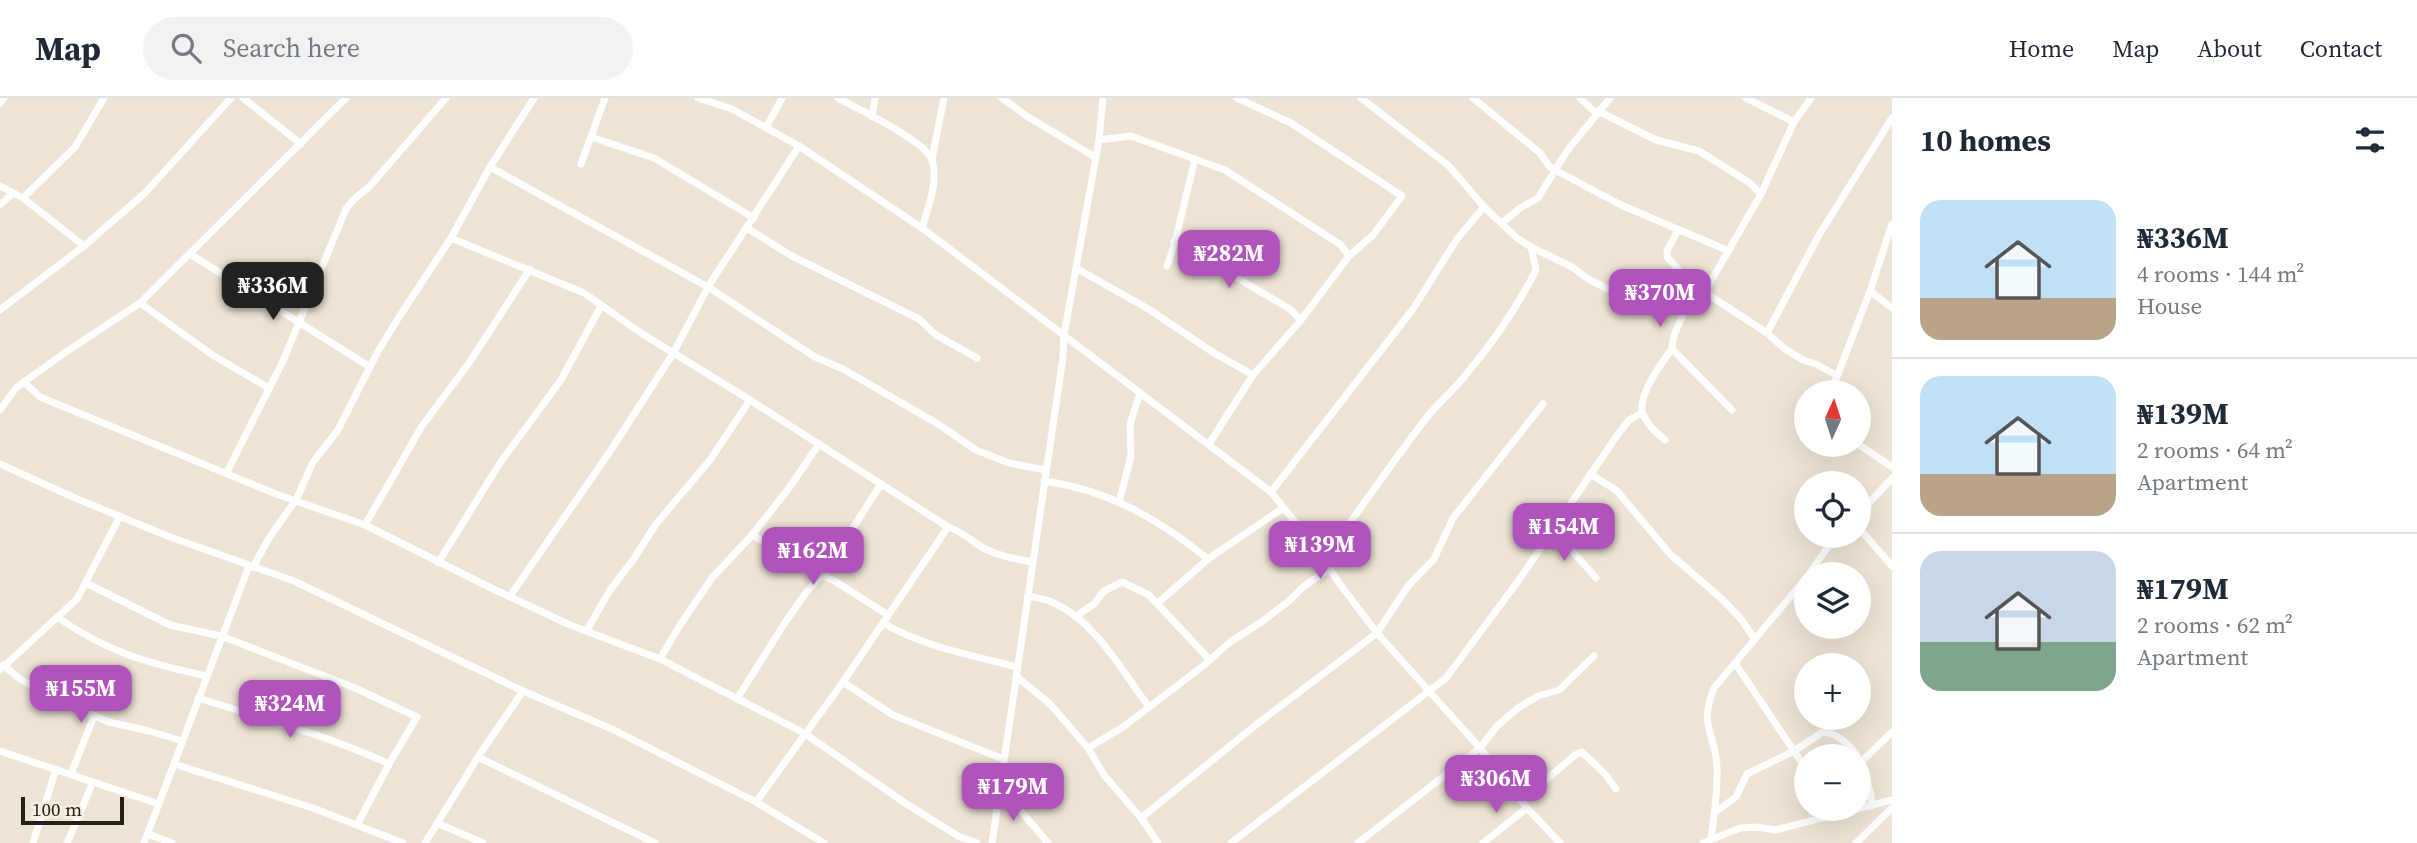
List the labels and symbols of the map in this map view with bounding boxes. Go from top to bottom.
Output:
pin: ₦282M [1180,230,1278,290]
pin: ₦336M [224,262,322,322]
pin: ₦370M [1611,270,1709,329]
north arrow [1794,380,1871,457]
pin: ₦154M [1515,504,1613,563]
pin: ₦139M [1271,522,1369,581]
pin: ₦162M [764,528,862,587]
pin: ₦155M [32,666,130,725]
pin: ₦324M [241,680,339,740]
pin: ₦306M [1447,756,1545,815]
pin: ₦179M [964,764,1062,823]
scale bar [21,794,124,826]

